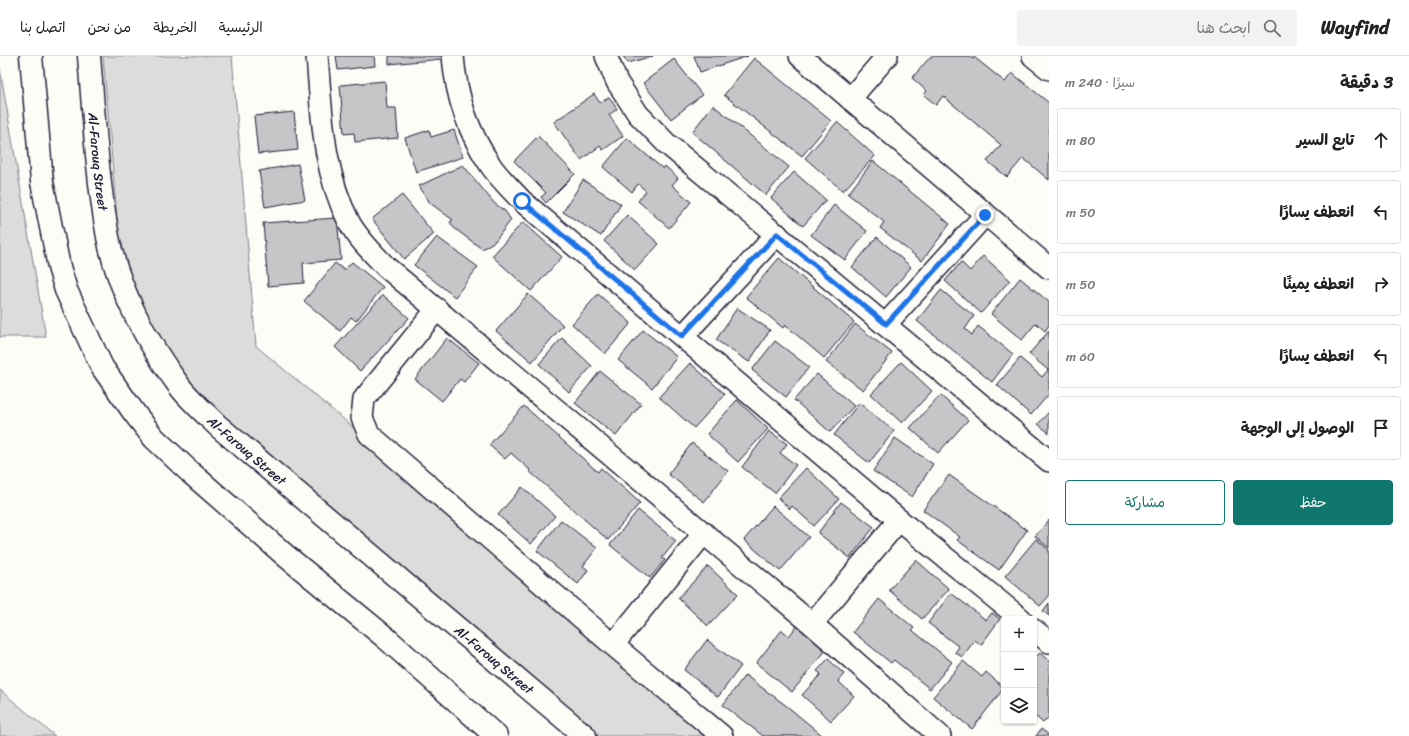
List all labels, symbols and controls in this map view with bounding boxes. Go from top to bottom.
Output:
search box [1017,10,1297,46]
text: Wayfind [1321,11,1389,44]
text: اتصل بنا [20,15,66,40]
text: من نحن [88,15,131,40]
text: الخريطة [153,15,197,40]
text: الرئيسية [219,15,263,40]
text: ابحث هنا [1197,15,1251,41]
icon: search [1261,17,1283,39]
text: 3 دقيقة [1340,67,1393,97]
text: سيرًا · 240 m [1065,71,1135,94]
street label: Al-Farouq Street [82,111,115,213]
text: تابع السير [1297,127,1354,153]
text: 80 m [1066,129,1095,152]
icon: ahead [1370,129,1392,151]
route start [513,192,531,210]
text: انعطف يسارًا [1279,199,1354,225]
text: 50 m [1066,201,1096,224]
icon: left [1370,201,1392,223]
route end [976,206,994,224]
text: انعطف يمينًا [1283,271,1354,297]
text: 50 m [1066,273,1096,296]
icon: right [1370,273,1392,295]
text: انعطف يسارًا [1279,343,1354,369]
text: 60 m [1066,345,1095,368]
icon: left [1370,345,1392,367]
street label: Al-Farouq Street [201,409,292,491]
text: الوصول إلى الوجهة [1241,415,1354,441]
icon: arrive [1370,417,1392,439]
button: مشاركة [1065,480,1225,525]
button: حفظ [1233,480,1393,525]
map controls [1001,616,1037,724]
button: + [1001,616,1037,652]
street label: Al-Farouq Street [449,618,540,700]
button: − [1001,652,1037,688]
button: layers [1001,688,1037,724]

